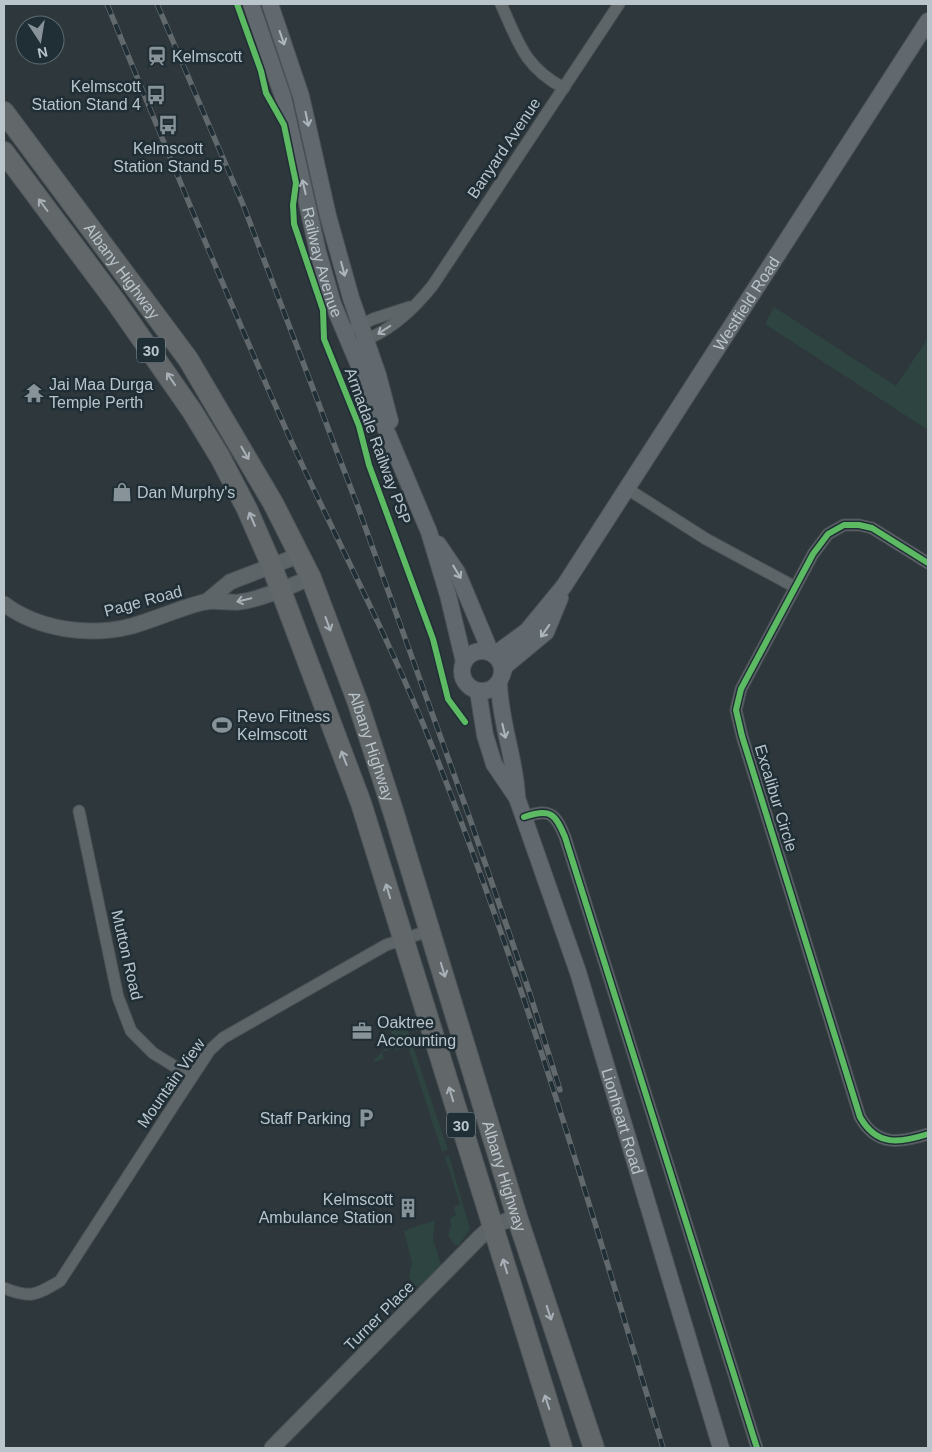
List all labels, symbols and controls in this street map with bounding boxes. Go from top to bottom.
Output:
north arrow [15,15,65,65]
one-way arrow [277,30,287,46]
text: N [36,44,49,62]
station icon: Kelmscott [146,45,168,67]
place label: Kelmscott [172,48,243,65]
place label: Kelmscott Station Stand 4 [32,78,142,113]
bus stop icon: Kelmscott Station Stand 4 [145,84,167,106]
street label: Banyard Avenue [464,95,544,201]
one-way arrow [303,111,312,127]
bus stop icon: Kelmscott Station Stand 5 [157,114,179,136]
place label: Kelmscott Station Stand 5 [113,140,223,175]
one-way arrow [299,180,308,196]
one-way arrow [38,199,49,212]
street label: Railway Avenue [300,205,346,320]
street label: Albany Highway [81,220,163,322]
street label: Westfield Road [709,253,782,354]
one-way arrow [338,260,348,276]
one-way arrow [377,325,391,335]
road number: 30 [137,338,165,362]
street label: Armadale Railway PSP [342,365,414,527]
one-way arrow [165,372,176,386]
place label: Jai Maa Durga Temple Perth [49,376,153,411]
temple icon: Jai Maa Durga Temple Perth [23,382,45,404]
one-way arrow [240,445,250,459]
shop icon: Dan Murphy's [111,481,133,503]
place label: Dan Murphy's [137,484,235,501]
one-way arrow [246,512,256,527]
one-way arrow [452,565,462,579]
street label: Page Road [102,582,184,620]
one-way arrow [236,596,252,605]
one-way arrow [324,616,333,631]
one-way arrow [540,624,550,638]
street label: Albany Highway [346,689,398,803]
place label: Revo Fitness Kelmscott [237,708,330,743]
sports icon: Revo Fitness Kelmscott [211,714,233,736]
one-way arrow [500,723,509,739]
street label: Excalibur Circle [752,742,800,854]
one-way arrow [339,750,348,766]
one-way arrow [383,884,393,900]
street label: Mutton Road [108,908,146,1002]
one-way arrow [439,962,449,978]
place label: Oaktree Accounting [377,1014,456,1049]
office icon: Oaktree Accounting [351,1020,373,1042]
street label: Mountain View [134,1035,208,1131]
street label: Lionheart Road [599,1066,647,1176]
one-way arrow [446,1087,455,1102]
parking icon: Staff Parking [355,1107,377,1129]
place label: Staff Parking [260,1110,351,1127]
road number: 30 [447,1112,475,1138]
street label: Albany Highway [480,1119,530,1233]
place label: Kelmscott Ambulance Station [259,1191,394,1226]
building icon: Kelmscott Ambulance Station [397,1197,419,1219]
one-way arrow [499,1258,509,1274]
street label: Turner Place [341,1278,417,1354]
one-way arrow [545,1305,554,1320]
one-way arrow [542,1394,551,1410]

